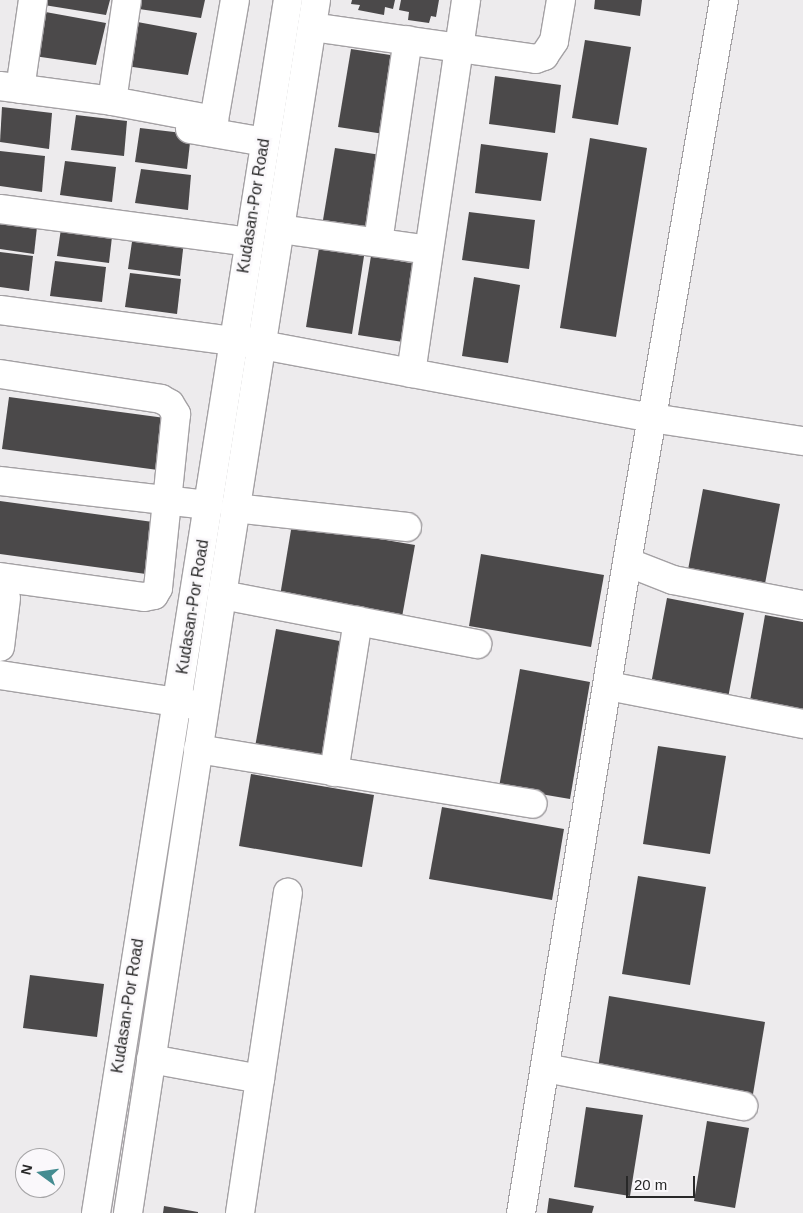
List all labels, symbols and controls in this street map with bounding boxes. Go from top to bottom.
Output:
street label: Kudasan-Por Road [234,137,274,275]
street label: Kudasan-Por Road [173,538,213,676]
street label: Kudasan-Por Road [108,937,148,1075]
north arrow [15,1148,65,1198]
text: N [17,1163,35,1176]
scale bar [628,1166,697,1198]
text: 20 m [634,1176,667,1193]

